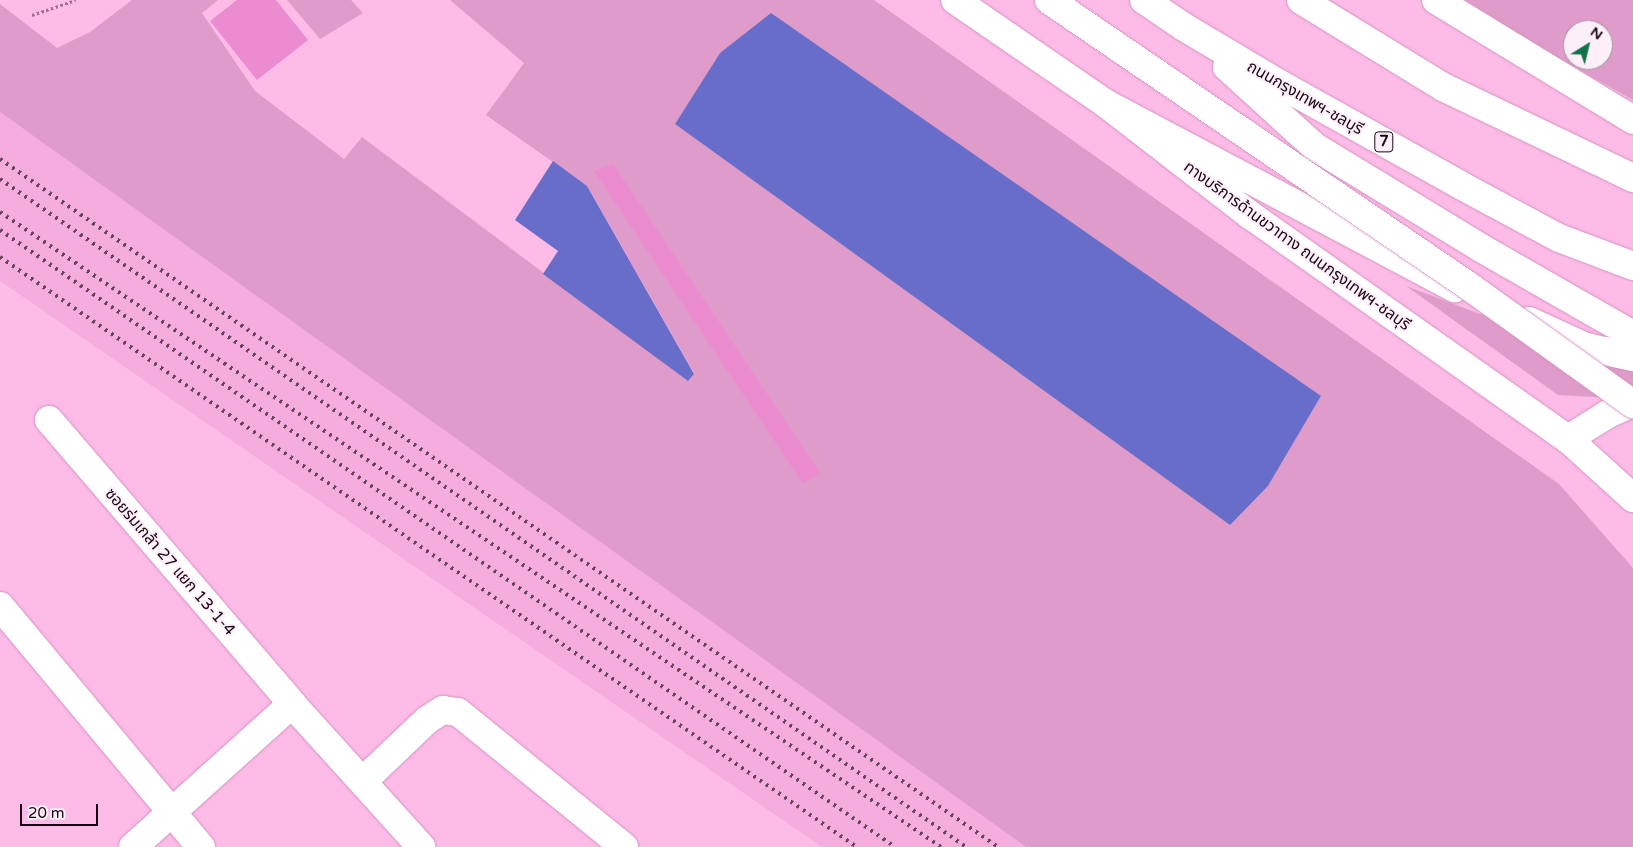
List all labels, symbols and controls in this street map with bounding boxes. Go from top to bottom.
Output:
north arrow [1563,20,1613,70]
text: N [1587,23,1606,43]
street label: ถนนกรุงเทพฯ-ชลบุรี [1243,57,1367,139]
road number: 7 [1374,130,1394,154]
street label: ทางบริการด้านขวาทาง ถนนกรุงเทพฯ-ชลบุรี [1180,157,1414,335]
street label: ซอยร่มเกล้า 27 แยก 13-1-4 [101,484,239,640]
scale bar [22,794,100,826]
text: 20 m [28,804,65,822]

